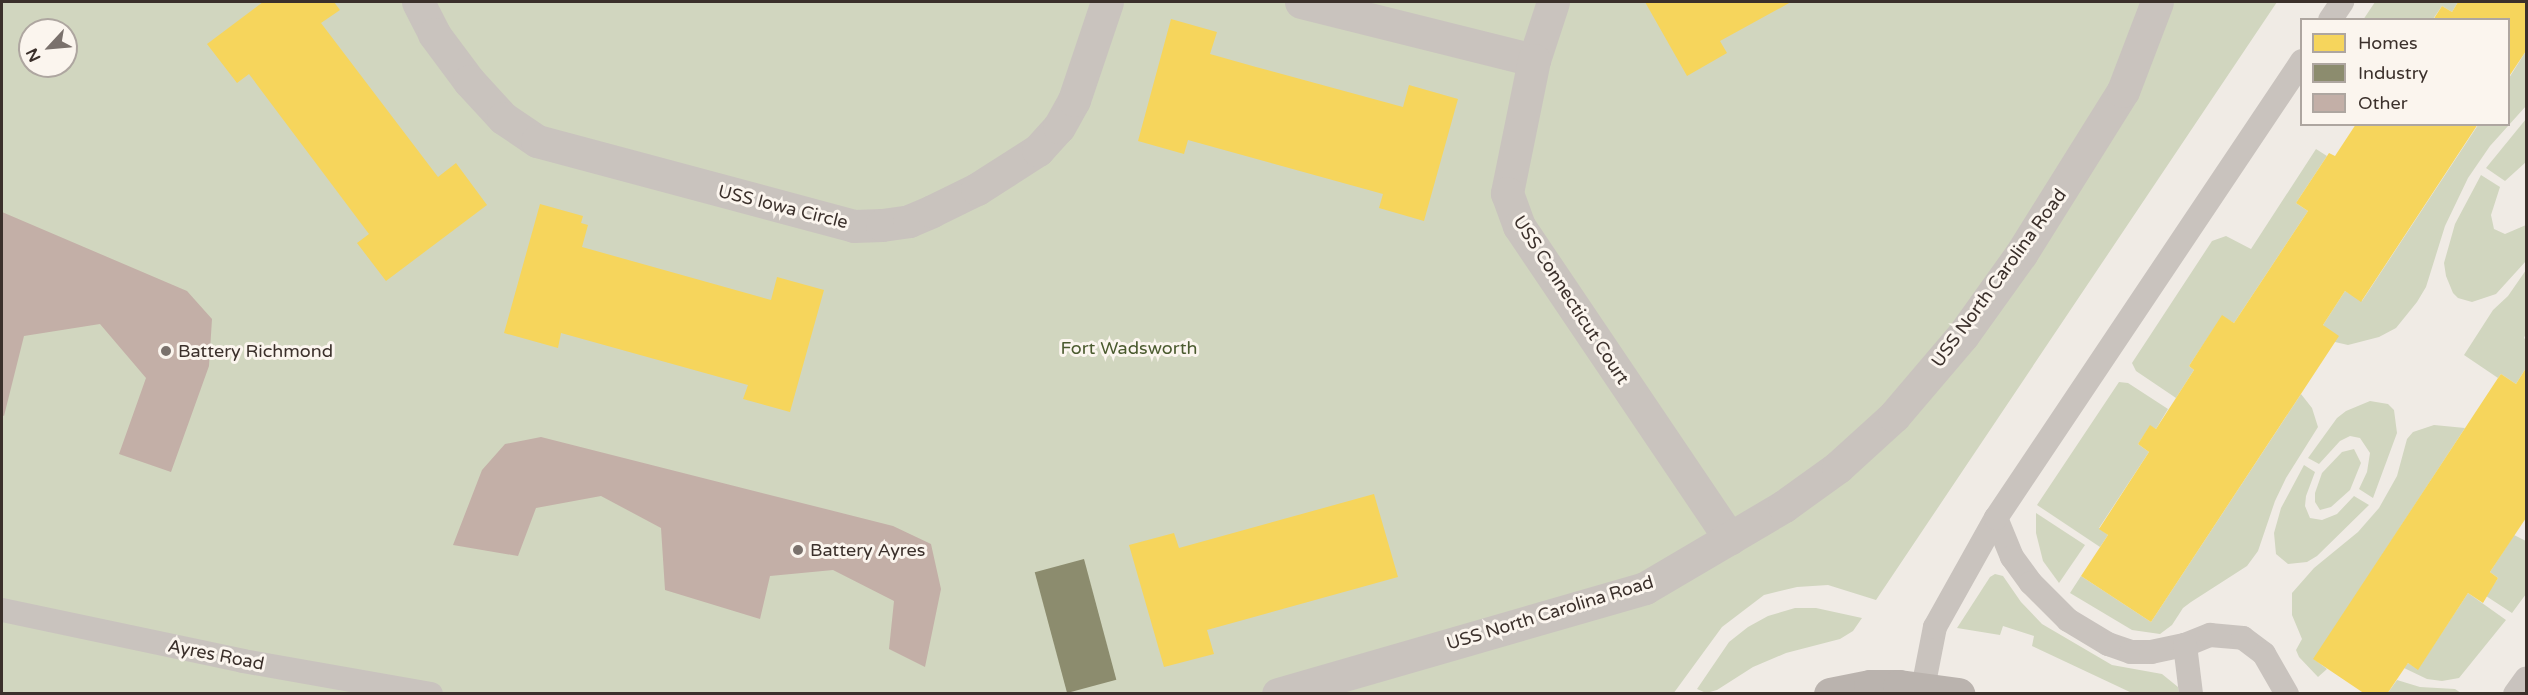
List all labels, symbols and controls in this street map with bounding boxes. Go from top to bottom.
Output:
north arrow [18,18,78,78]
legend [2300,18,2510,126]
text: Homes [2358,32,2418,54]
text: N [22,45,45,65]
text: Industry [2358,62,2428,84]
text: Other [2358,92,2408,114]
street label: USS Iowa Circle [716,180,850,234]
street label: USS North Carolina Road [1927,185,2071,371]
street label: USS Connecticut Court [1508,212,1634,388]
park label: Fort Wadsworth [1061,337,1197,359]
place label: Battery Richmond [178,340,333,362]
marker: Battery Richmond [159,344,173,358]
place label: Battery Ayres [810,539,925,561]
marker: Battery Ayres [791,543,805,557]
street label: USS North Carolina Road [1444,571,1656,655]
street label: Ayres Road [166,635,266,675]

